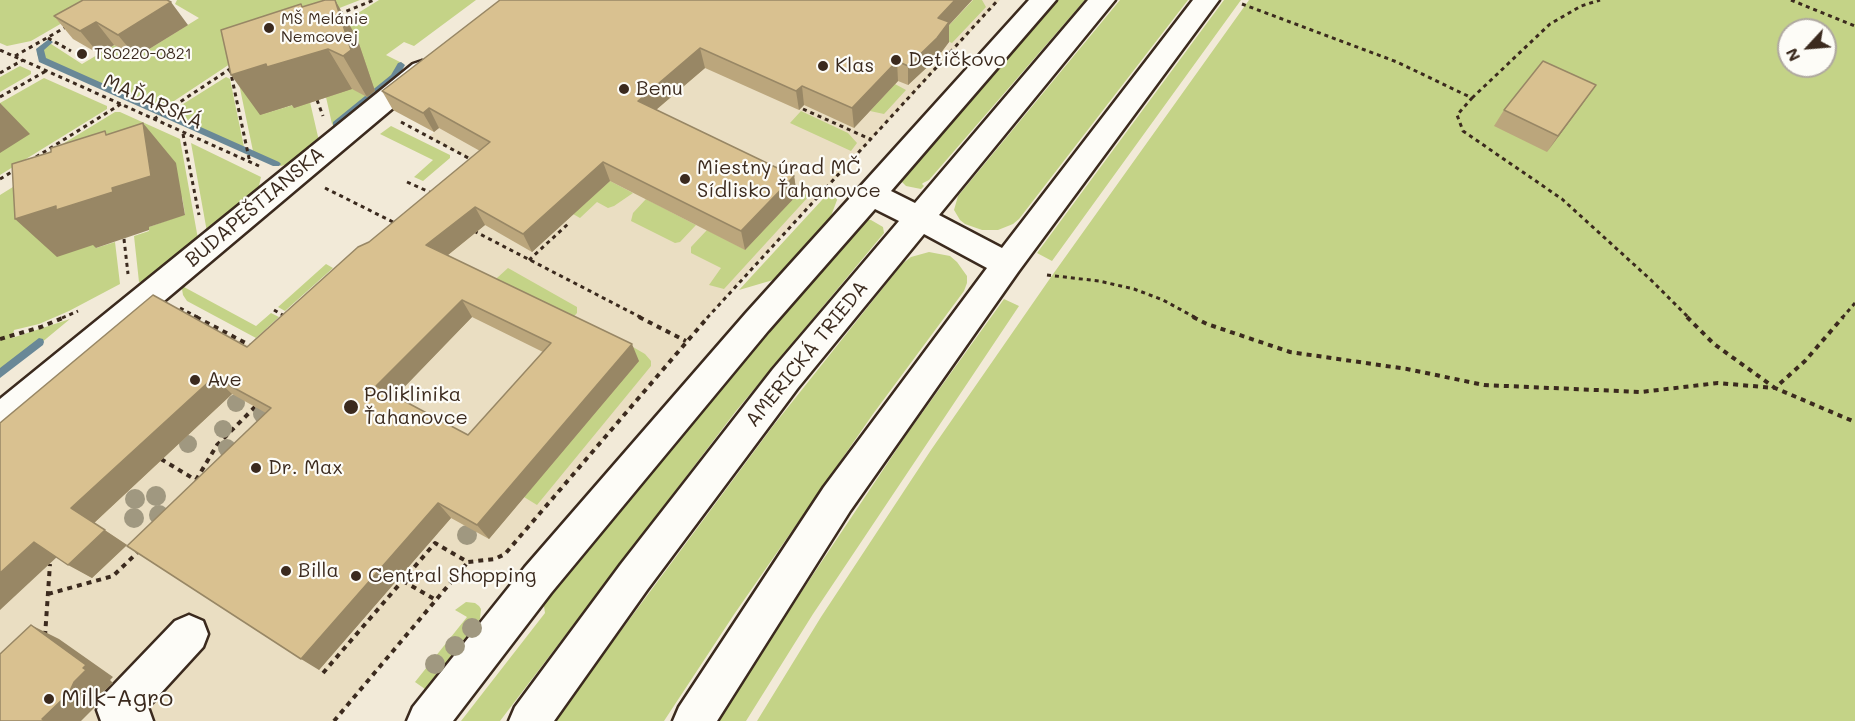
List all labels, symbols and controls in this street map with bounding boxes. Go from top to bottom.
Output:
place label: MŠ Melánie Nemcovej [281,9,368,47]
north arrow [1777,18,1837,78]
marker: MŠ Melánie Nemcovej [262,21,276,35]
place label: TS0220-0821 [94,44,192,64]
text: N [1780,45,1804,65]
marker: TS0220-0821 [75,47,89,61]
place label: Detičkovo [908,48,1006,72]
marker: Detičkovo [889,53,903,67]
place label: Klas [835,54,874,78]
marker: Klas [816,59,830,73]
street label: MAĎARSKÁ [99,69,207,135]
place label: Benu [636,77,683,101]
marker: Benu [617,82,631,96]
street label: BUDAPEŠTIANSKA [181,142,329,272]
place label: Miestny úrad MČ Sídlisko Ťahanovce [697,156,881,203]
marker: Miestny úrad MČ Sídlisko Ťahanovce [678,172,692,186]
street label: AMERICKÁ TRIEDA [741,276,873,432]
place label: Ave [207,368,242,392]
marker: Ave [188,373,202,387]
place label: Poliklinika Ťahanovce [364,383,468,430]
marker: Poliklinika Ťahanovce [342,398,360,416]
place label: Dr. Max [268,456,343,480]
marker: Dr. Max [249,461,263,475]
place label: Billa [298,559,339,583]
marker: Billa [279,564,293,578]
place label: Central Shopping [368,564,536,588]
marker: Central Shopping [349,569,363,583]
place label: Milk-Agro [61,685,173,713]
marker: Milk-Agro [42,692,56,706]

